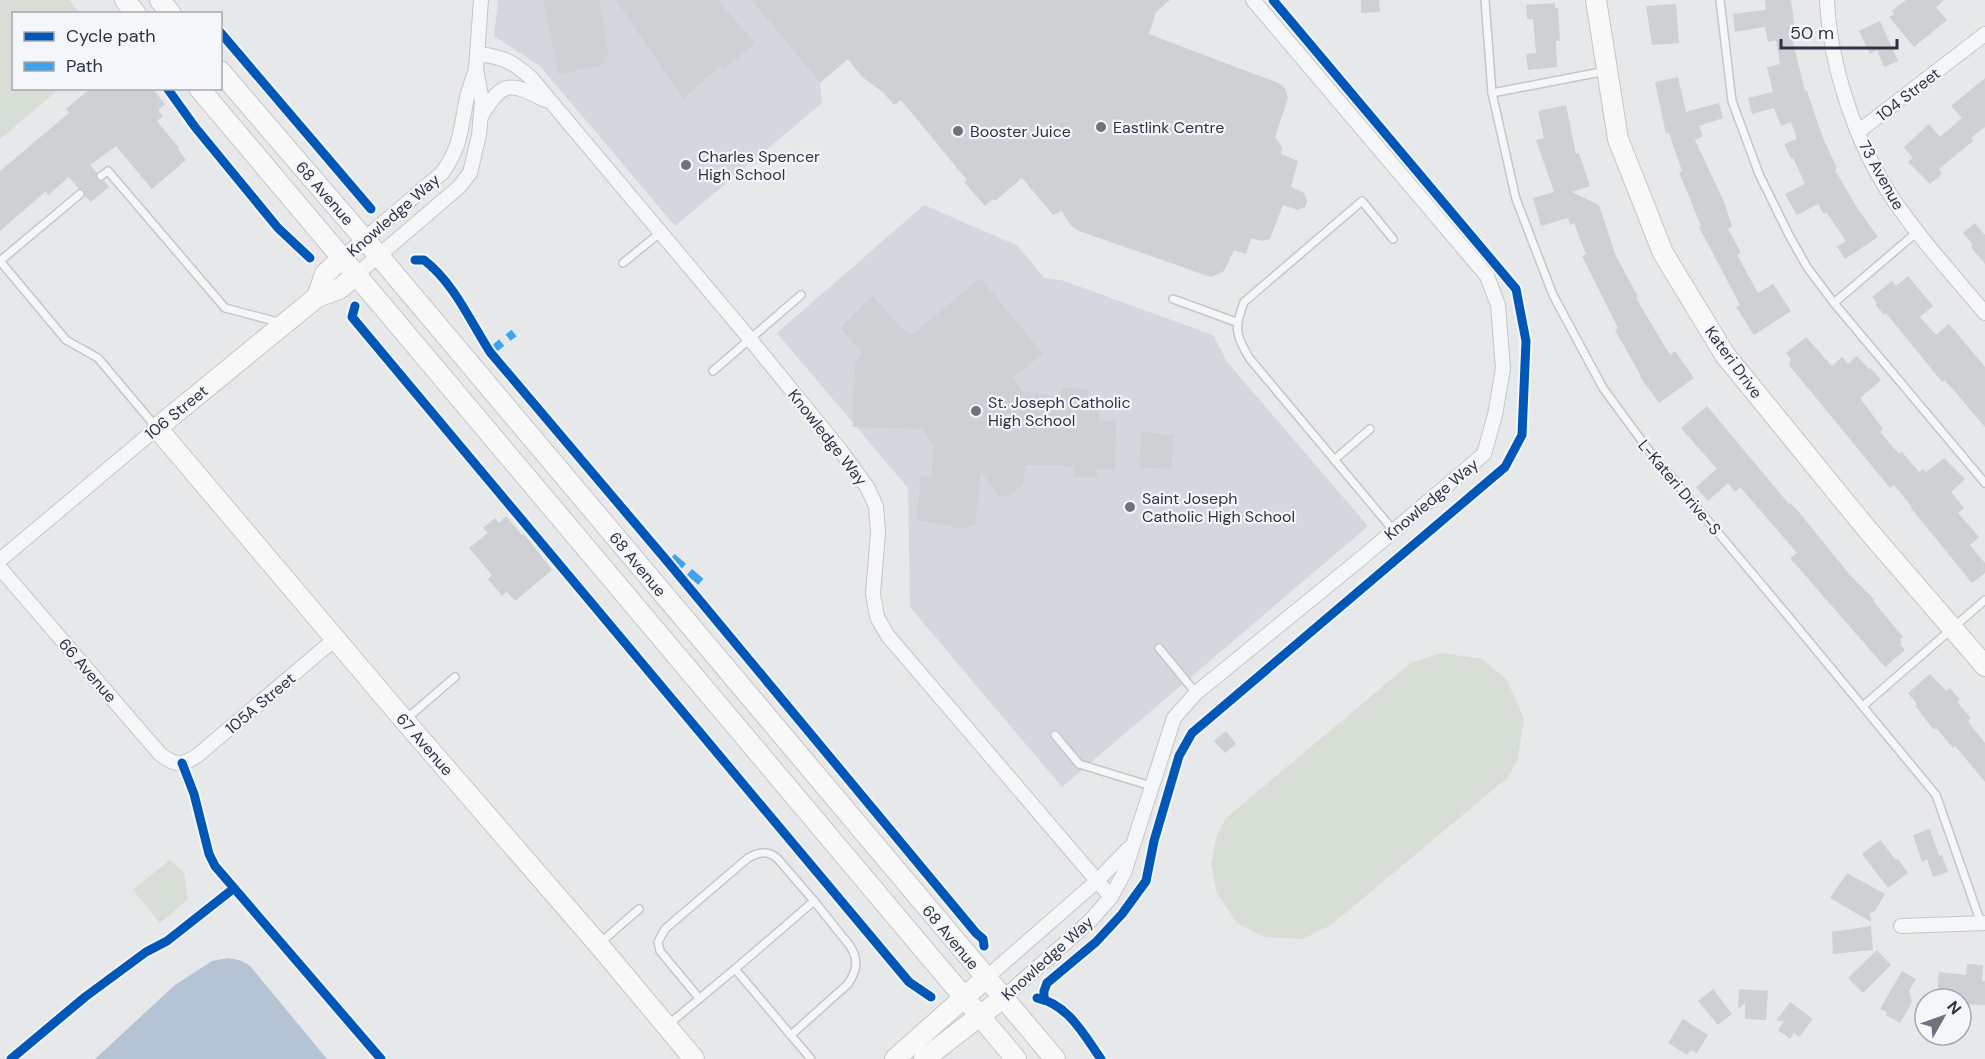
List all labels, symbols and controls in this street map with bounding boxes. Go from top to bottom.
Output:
legend [12,12,222,90]
scale bar [1781,12,1896,50]
text: 50 m [1790,21,1834,45]
text: Cycle path [66,24,156,48]
text: Path [66,54,103,78]
street label: 104 Street [1872,63,1944,126]
place label: Eastlink Centre [1113,117,1224,138]
marker: Eastlink Centre [1094,120,1108,134]
place label: Booster Juice [970,121,1071,142]
marker: Booster Juice [951,124,965,138]
street label: 73 Avenue [1854,137,1909,214]
place label: Charles Spencer High School [698,146,820,185]
street label: 68 Avenue [291,157,358,230]
marker: Charles Spencer High School [679,158,693,172]
street label: Knowledge Way [342,169,444,262]
street label: Kateri Drive [1700,322,1767,403]
street label: 106 Street [140,380,212,444]
street label: Knowledge Way [783,385,872,490]
place label: St. Joseph Catholic High School [988,392,1131,431]
marker: St. Joseph Catholic High School [969,404,983,418]
street label: L-Kateri Drive-S [1634,435,1726,539]
street label: Knowledge Way [1380,454,1483,545]
place label: Saint Joseph Catholic High School [1142,488,1295,527]
marker: Saint Joseph Catholic High School [1123,500,1137,514]
street label: 68 Avenue [604,528,671,601]
street label: 66 Avenue [54,634,121,707]
street label: 105A Street [221,668,300,739]
street label: 67 Avenue [392,708,458,780]
street label: 68 Avenue [917,901,984,974]
street label: Knowledge Way [997,911,1098,1005]
north arrow [1913,987,1973,1047]
text: N [1942,996,1966,1019]

